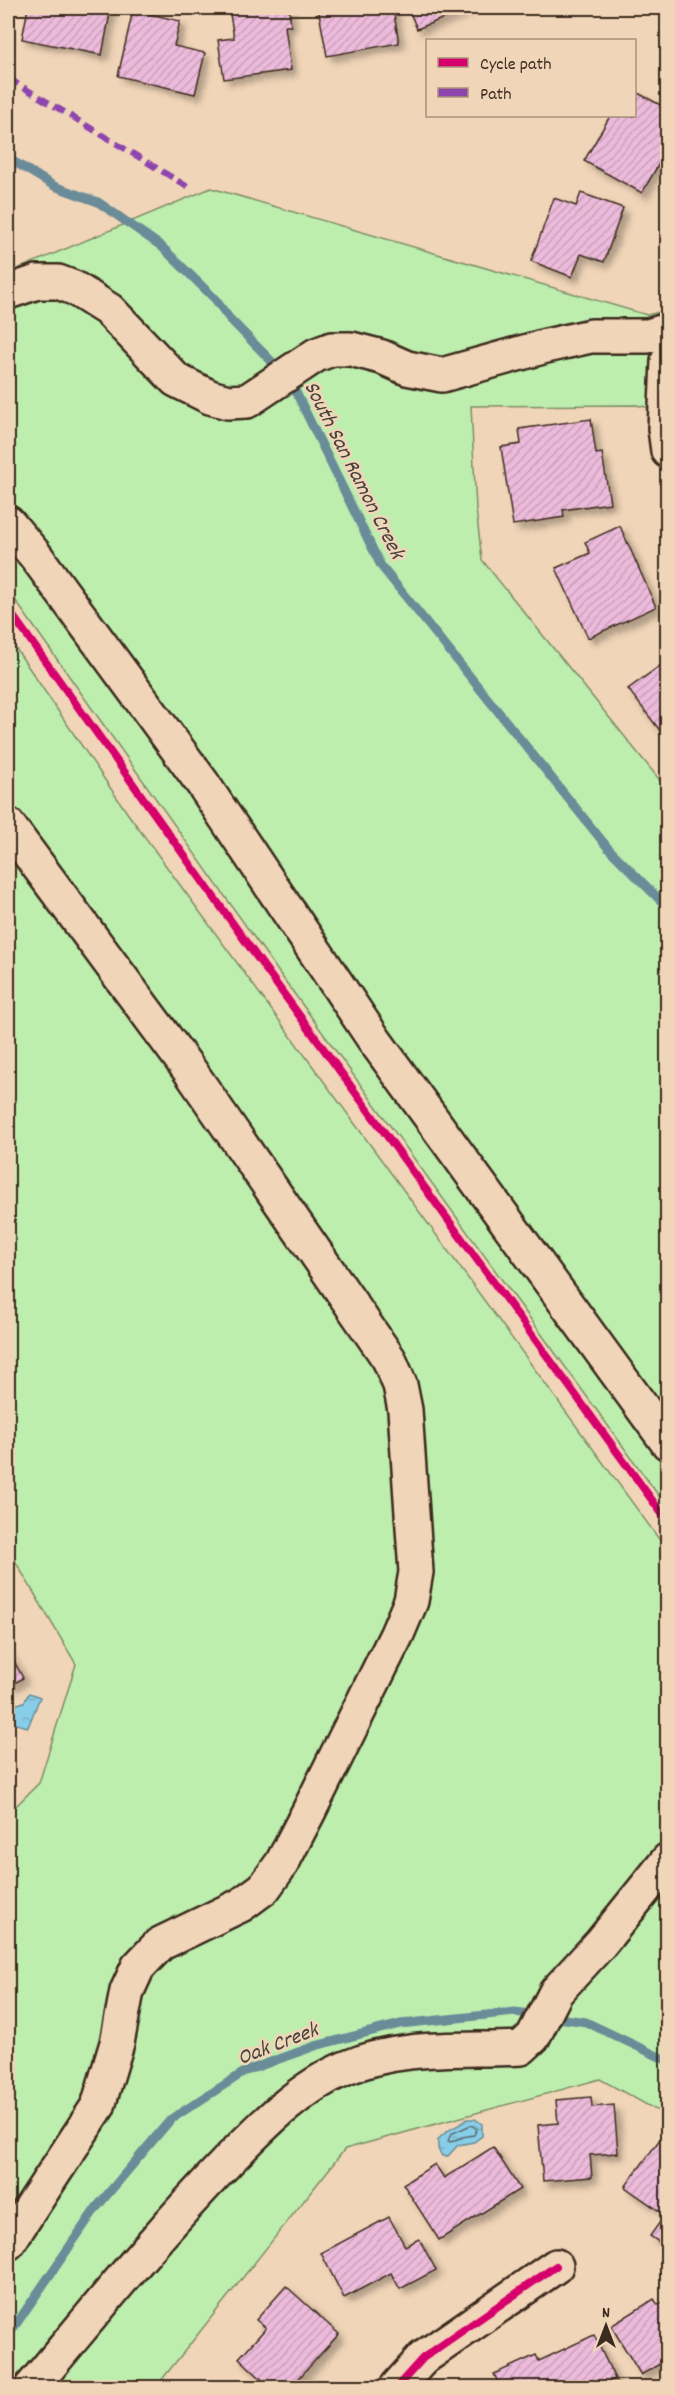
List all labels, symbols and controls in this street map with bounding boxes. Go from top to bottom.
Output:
legend [426,39,636,117]
text: Cycle path [480,53,551,78]
text: Path [480,83,512,108]
water label: South San Ramon Creek [295,376,412,567]
water label: Oak Creek [233,2015,325,2075]
north arrow [576,2296,636,2356]
text: N [602,2302,610,2325]

